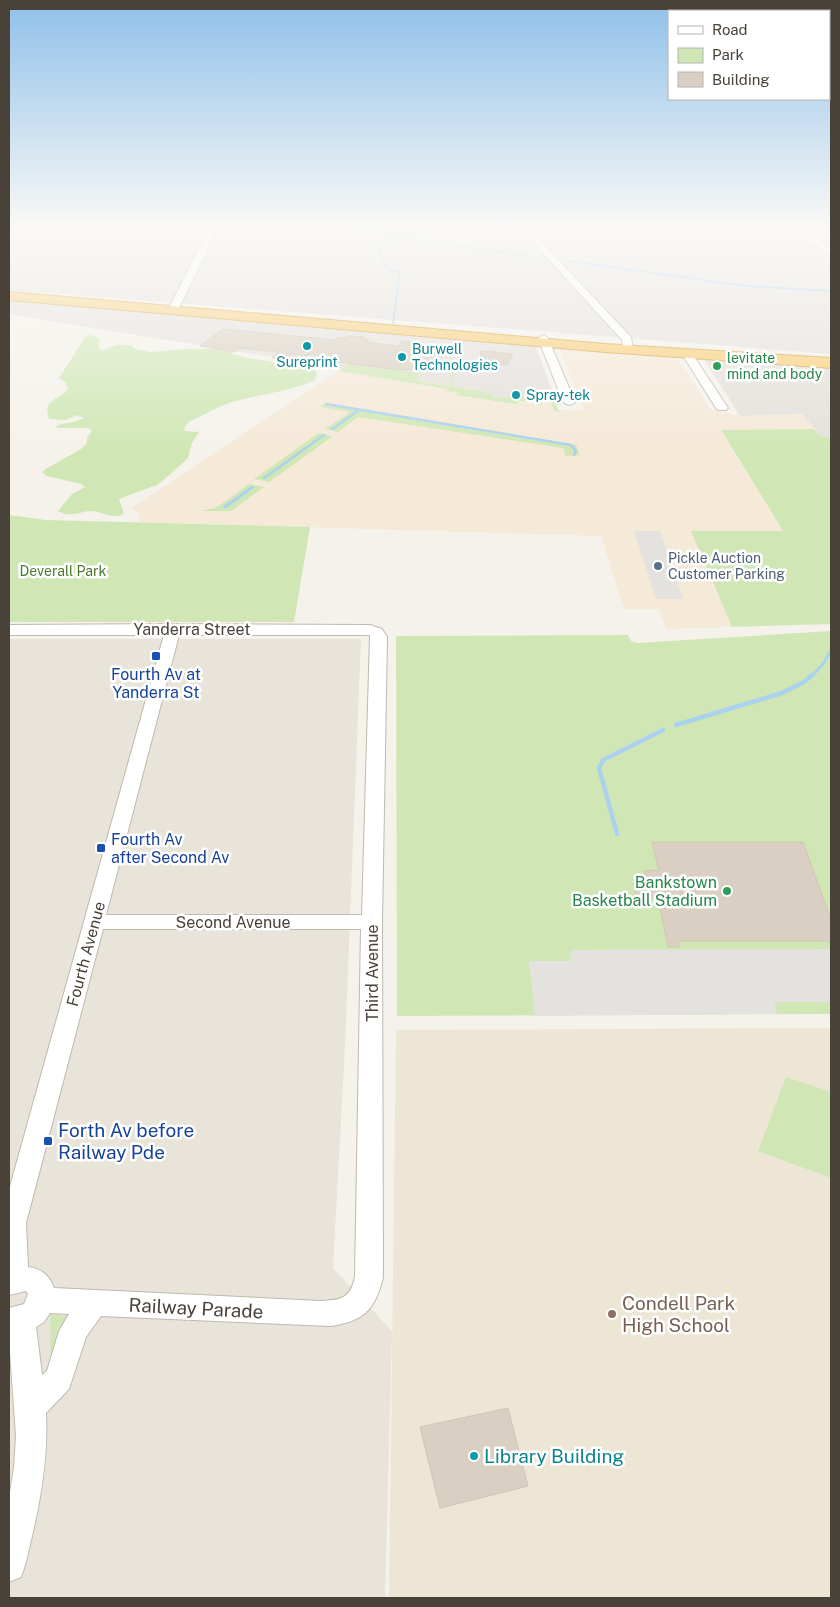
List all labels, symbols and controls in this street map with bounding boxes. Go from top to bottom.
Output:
legend [668,10,830,100]
text: Road [712,21,748,38]
text: Park [712,46,744,63]
text: Building [712,71,770,88]
marker: Sureprint [301,340,313,352]
place label: Burwell Technologies [412,341,498,373]
place label: levitate mind and body [727,350,823,382]
marker: Burwell Technologies [396,351,408,363]
place label: Sureprint [276,354,338,370]
marker: levitate mind and body [711,360,723,372]
place label: Spray-tek [526,387,590,403]
marker: Spray-tek [510,389,522,401]
place label: Pickle Auction Customer Parking [668,550,785,582]
marker: Pickle Auction Customer Parking [652,560,664,572]
park label: Deverall Park [20,563,107,579]
street label: Yanderra Street [133,620,251,639]
marker: Fourth Av at Yanderra St [150,650,162,662]
place label: Fourth Av at Yanderra St [111,665,201,702]
place label: Fourth Av after Second Av [111,830,229,867]
marker: Fourth Av after Second Av [95,842,107,854]
place label: Bankstown Basketball Stadium [572,873,717,910]
marker: Bankstown Basketball Stadium [721,885,733,897]
street label: Fourth Avenue [63,899,109,1009]
street label: Second Avenue [175,913,291,932]
street label: Third Avenue [363,924,382,1022]
place label: Forth Av before Railway Pde [58,1119,194,1163]
marker: Forth Av before Railway Pde [42,1135,54,1147]
place label: Condell Park High School [622,1292,736,1336]
street label: Railway Parade [128,1293,264,1323]
marker: Condell Park High School [606,1308,618,1320]
place label: Library Building [484,1445,624,1467]
marker: Library Building [468,1450,480,1462]

